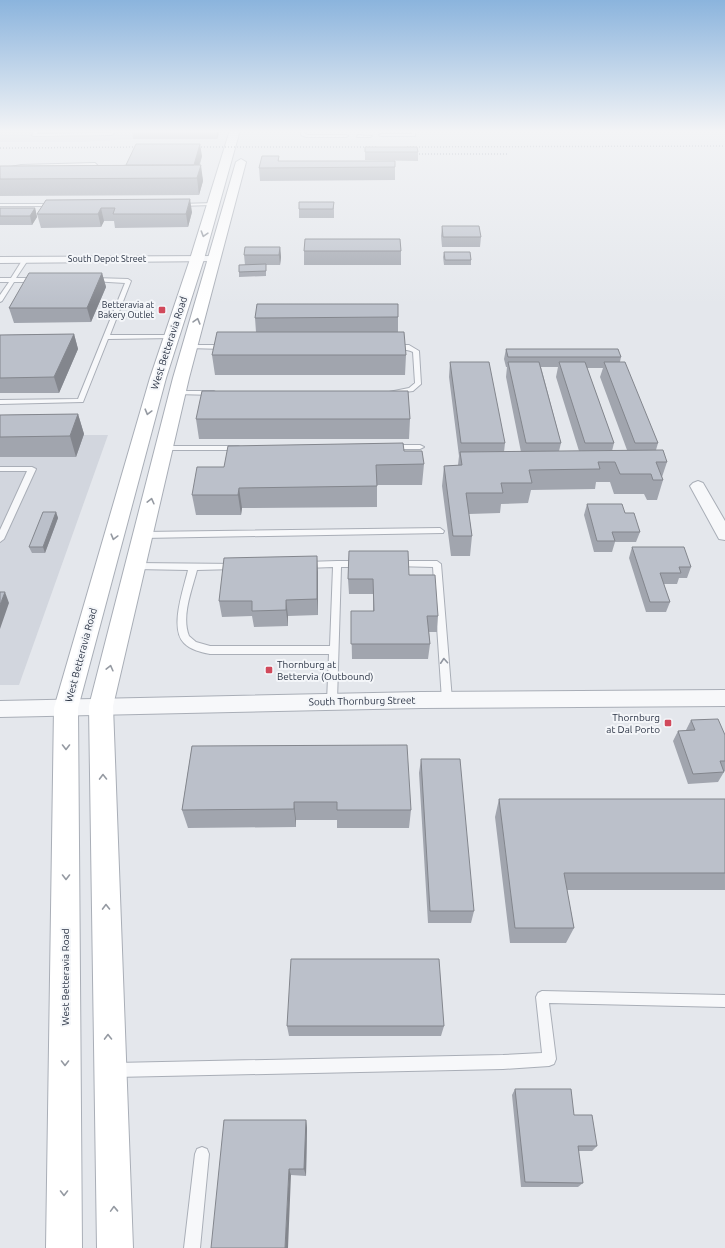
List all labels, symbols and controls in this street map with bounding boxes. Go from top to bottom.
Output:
one-way arrow [200,230,209,237]
street label: South Depot Street [68,254,147,264]
street label: West Betteravia Road [149,295,189,391]
place label: Betteravia at Bakery Outlet [98,300,154,320]
marker: Betteravia at Bakery Outlet [157,305,167,315]
one-way arrow [192,317,201,324]
one-way arrow [144,408,153,415]
one-way arrow [146,498,155,505]
one-way arrow [110,534,118,540]
street label: West Betteravia Road [63,607,99,703]
one-way arrow [440,658,448,664]
place label: Thornburg at Bettervia (Outbound) [277,659,373,682]
one-way arrow [106,665,114,671]
marker: Thornburg at Bettervia (Outbound) [264,665,274,675]
street label: South Thornburg Street [309,695,415,707]
place label: Thornburg at Dal Porto [606,712,660,735]
marker: Thornburg at Dal Porto [663,718,673,728]
one-way arrow [62,744,70,750]
one-way arrow [98,774,107,780]
one-way arrow [62,874,70,880]
one-way arrow [101,904,110,910]
street label: West Betteravia Road [60,928,71,1026]
one-way arrow [104,1034,113,1040]
one-way arrow [61,1060,69,1066]
one-way arrow [60,1190,68,1196]
one-way arrow [109,1206,118,1212]

